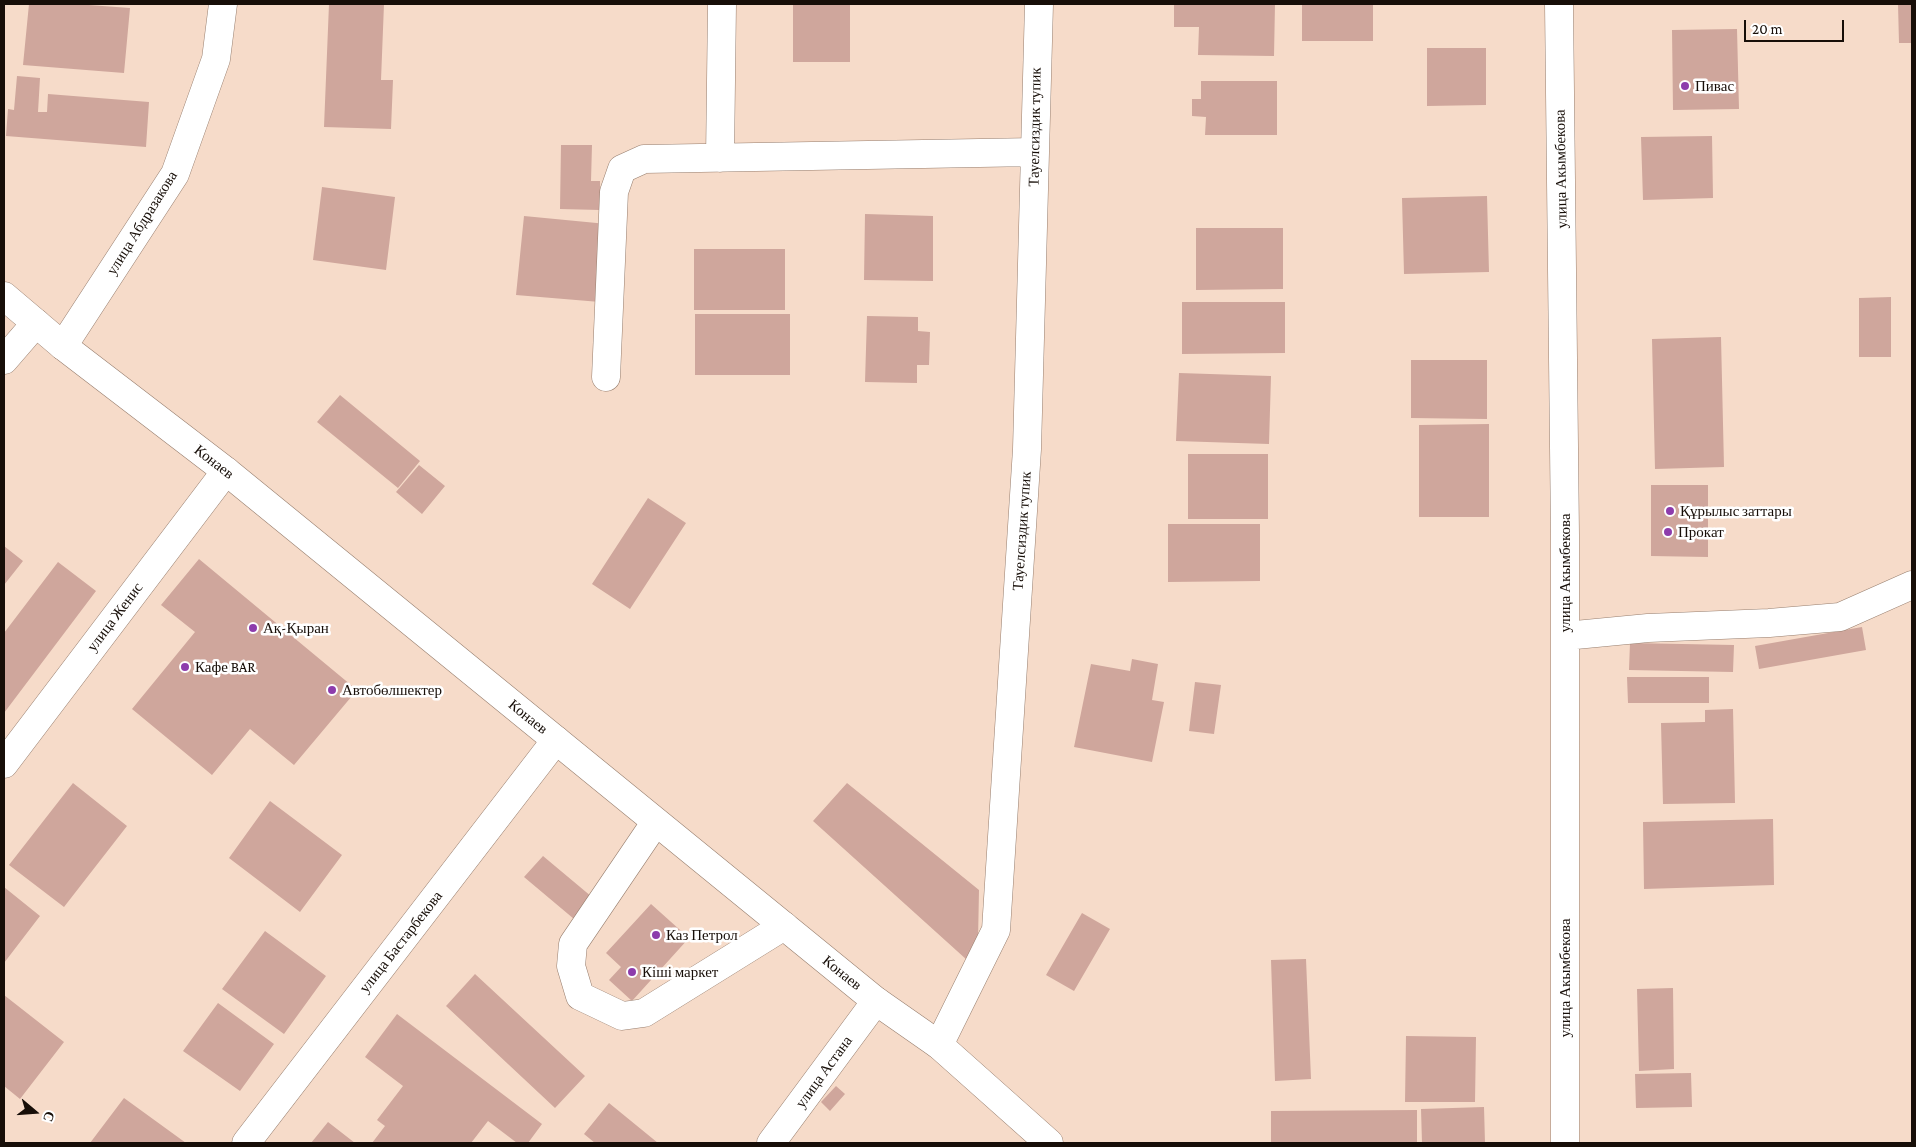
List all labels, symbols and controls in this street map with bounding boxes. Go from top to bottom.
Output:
scale bar [1746,10,1846,42]
text: 20 m [1752,21,1783,37]
street label: Тауелсиздик тупик [1025,67,1045,187]
place label: Пивас [1695,77,1734,95]
marker: Пивас [1679,80,1691,92]
street label: улица Акымбекова [1551,109,1571,229]
street label: улица Абдразакова [103,168,181,278]
street label: Конаев [191,441,237,483]
street label: Тауелсиздик тупик [1009,471,1035,591]
place label: Құрылыс заттары [1680,502,1792,520]
marker: Құрылыс заттары [1664,505,1676,517]
street label: улица Акымбекова [1556,513,1574,633]
place label: Прокат [1678,523,1724,541]
marker: Прокат [1662,526,1674,538]
street label: улица Женис [83,579,147,655]
place label: Ақ-Қыран [263,619,329,637]
marker: Ақ-Қыран [247,622,259,634]
place label: Кафе BAR [195,658,256,676]
marker: Кафе BAR [179,661,191,673]
place label: Автобөлшектер [342,681,442,699]
marker: Автобөлшектер [326,684,338,696]
street label: Конаев [505,696,551,738]
street label: улица Бастарбекова [356,887,446,997]
street label: улица Акымбекова [1556,918,1574,1038]
place label: Каз Петрол [666,926,738,944]
marker: Каз Петрол [650,929,662,941]
street label: Конаев [819,952,865,994]
place label: Кіші маркет [642,963,718,981]
marker: Кіші маркет [626,966,638,978]
street label: улица Астана [792,1032,856,1112]
north arrow [10,1087,60,1137]
text: С [40,1109,58,1124]

